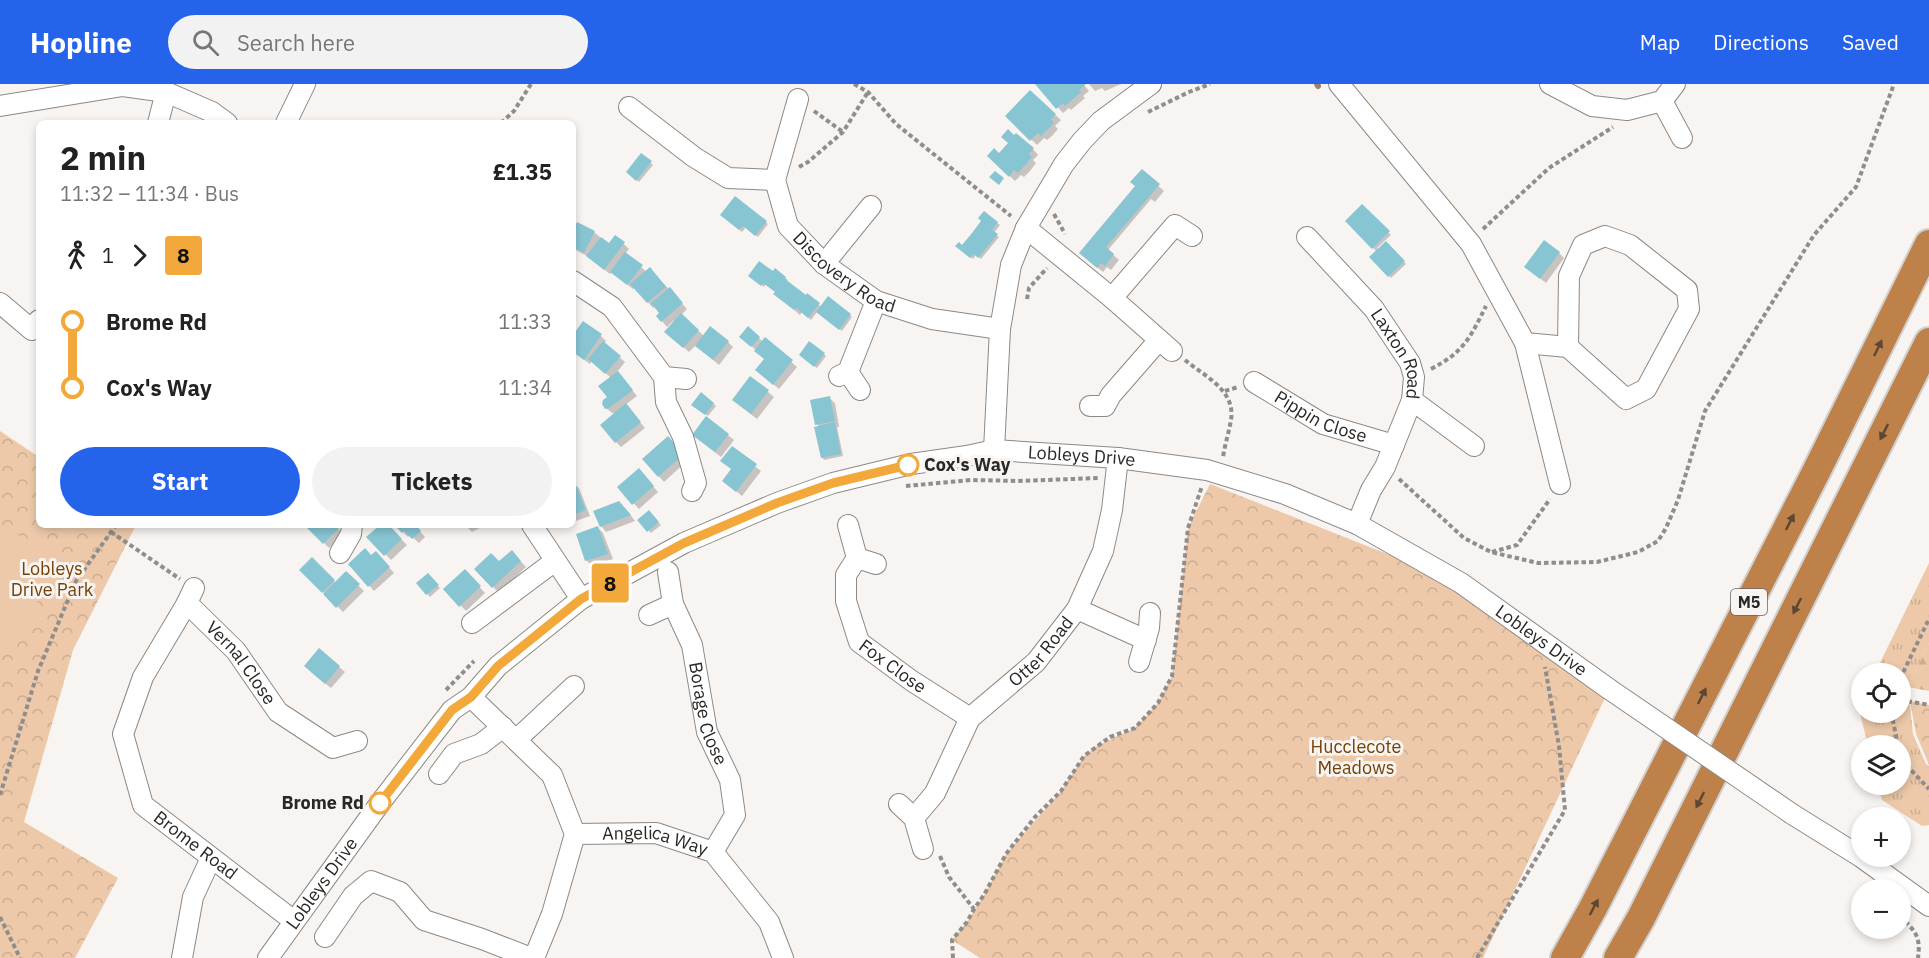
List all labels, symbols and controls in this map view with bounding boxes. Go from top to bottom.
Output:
search box [168,15,588,69]
text: Hopline [30,24,132,61]
icon: search [189,26,222,59]
text: Search here [237,28,355,57]
text: Map [1640,28,1680,56]
text: Directions [1713,28,1809,56]
text: Saved [1842,28,1899,56]
text: 2 min [60,136,146,179]
text: £1.35 [493,157,552,186]
text: 11:32 – 11:34 · Bus [60,180,239,207]
street label: Discovery Road [788,226,899,318]
icon: walk [60,239,93,272]
icon: forward [123,239,156,272]
text: 8 [177,241,190,269]
text: 1 [102,242,114,269]
street label: Laxton Road [1366,304,1426,400]
text: Brome Rd [106,307,207,336]
text: 11:33 [498,308,552,335]
one-way arrow [1873,339,1882,356]
text: Cox's Way [106,373,212,402]
text: 11:34 [498,374,552,401]
street label: Pippin Close [1270,385,1370,447]
one-way arrow [1879,424,1889,441]
street label: Lobleys Drive [1027,440,1137,471]
button: Start [60,447,300,516]
button: Tickets [312,447,552,516]
place label: Cox's Way [924,453,1011,476]
marker: Cox's Way [897,454,919,476]
one-way arrow [1786,514,1795,531]
park label: Lobleys Drive Park [11,557,94,601]
line badge: 8 [590,564,630,602]
text: 8 [604,569,616,597]
road number: M5 [1731,589,1767,615]
one-way arrow [1792,598,1802,615]
street label: Lobleys Drive [1491,599,1592,681]
street label: Otter Road [1003,611,1078,692]
street label: Vernal Close [201,616,282,709]
street label: Fox Close [855,634,931,698]
street label: Borage Close [684,660,733,769]
map controls [1851,663,1911,939]
button: locate [1851,663,1911,723]
one-way arrow [1697,687,1706,704]
park label: Hucclecote Meadows [1311,735,1402,779]
button: layers [1851,735,1911,795]
place label: Brome Rd [281,791,364,814]
one-way arrow [1696,791,1705,808]
marker: Brome Rd [369,792,391,814]
street label: Brome Road [149,805,242,884]
button: + [1851,807,1911,867]
street label: Angelica Way [602,821,711,860]
street label: Lobleys Drive [281,833,362,934]
button: − [1851,879,1911,939]
one-way arrow [1589,898,1599,915]

